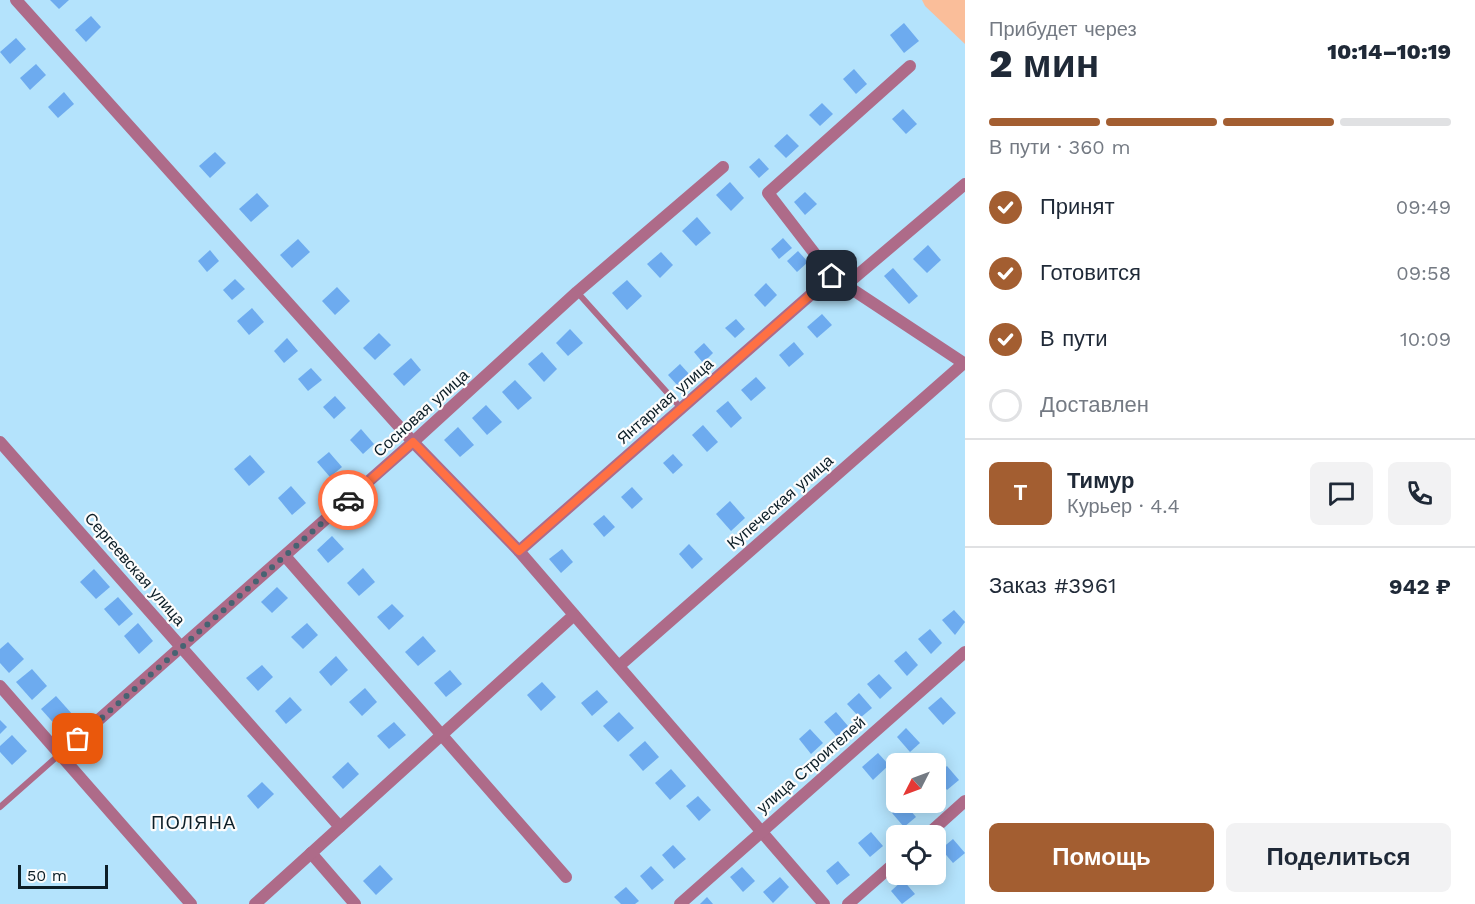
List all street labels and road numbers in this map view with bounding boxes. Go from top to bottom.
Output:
street label: Янтарная улица [613,354,717,448]
street label: Сосновая улица [369,365,473,461]
street label: Купеческая улица [723,451,837,553]
street label: Сергеевская улица [81,509,189,629]
street label: улица Строителей [753,713,869,817]

